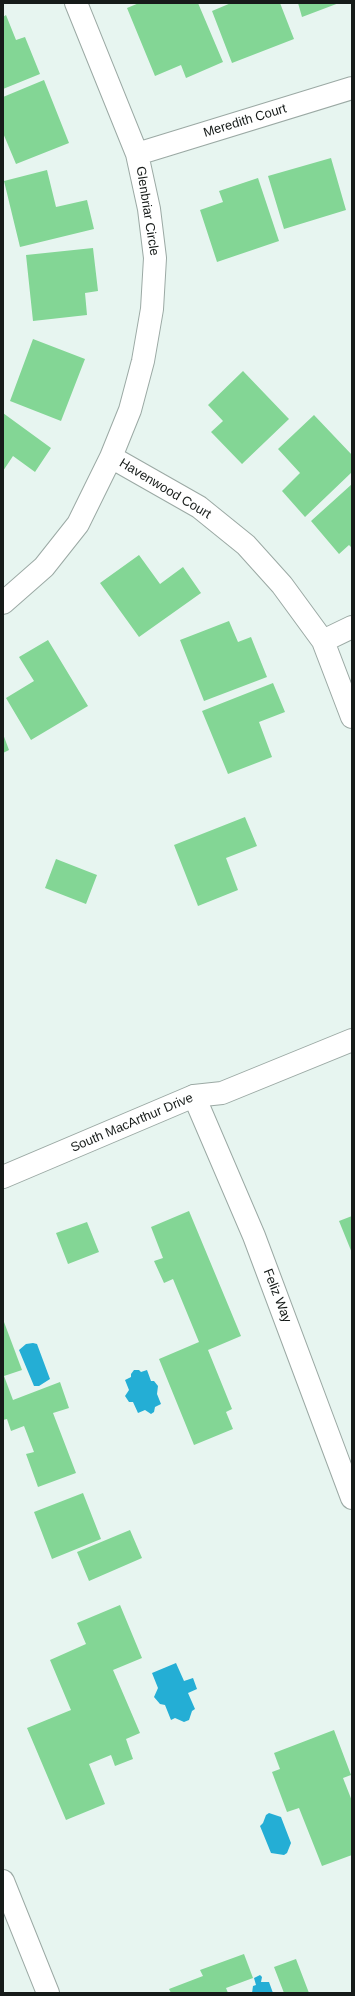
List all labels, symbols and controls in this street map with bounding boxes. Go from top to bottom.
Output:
street label: Meredith Court [202,101,288,141]
street label: Glenbriar Circle [132,165,162,257]
street label: Havenwood Court [116,456,214,522]
street label: South MacArthur Drive [68,1090,196,1156]
street label: Feliz Way [260,1267,294,1325]

